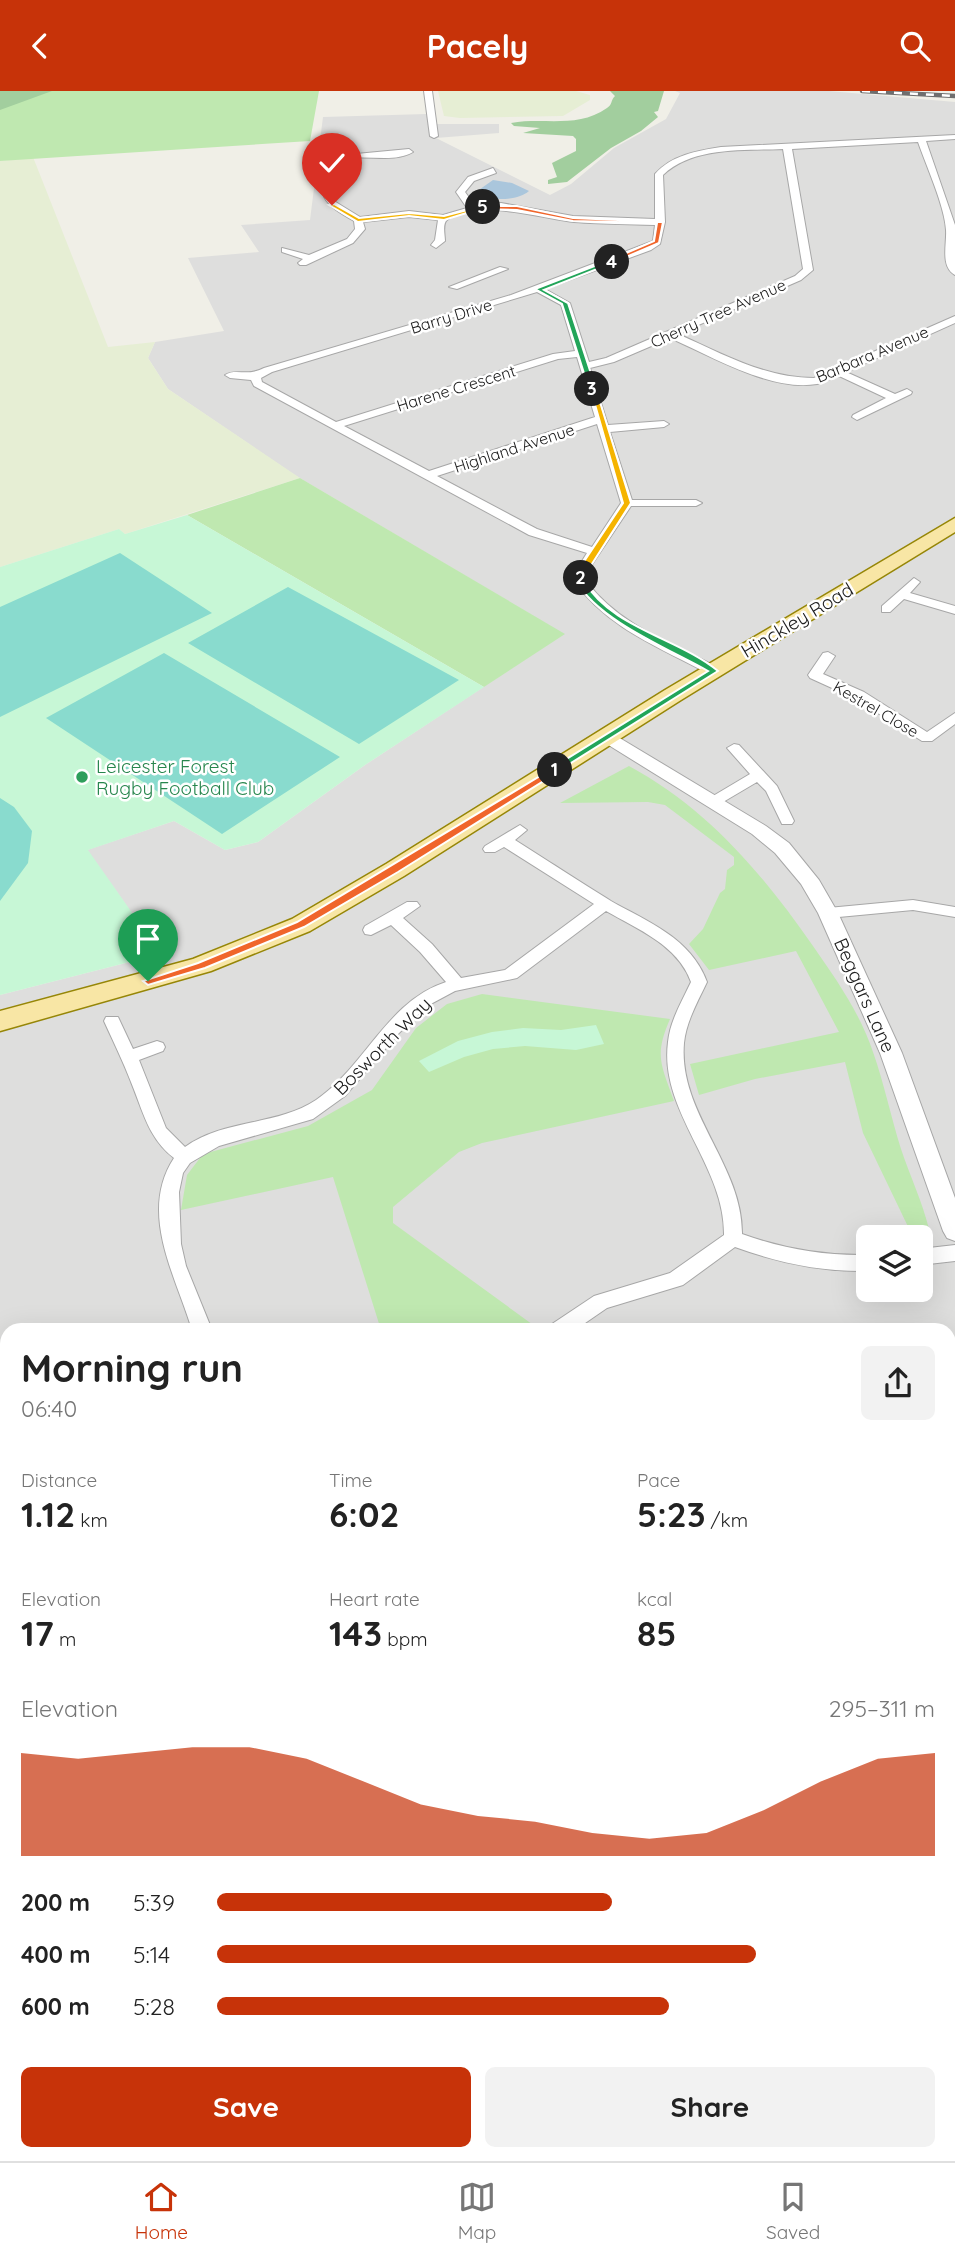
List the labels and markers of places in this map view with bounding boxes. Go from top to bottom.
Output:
pin [302,133,362,205]
pin: 5 [466,190,500,225]
pin: 4 [594,245,630,279]
pin: 3 [574,371,610,407]
pin: 2 [564,561,598,595]
pin: 1 [538,753,572,787]
place label: Leicester Forest Rugby Football Club [96,754,274,800]
marker: Leicester Forest Rugby Football Club [74,769,90,785]
pin [118,909,178,981]

